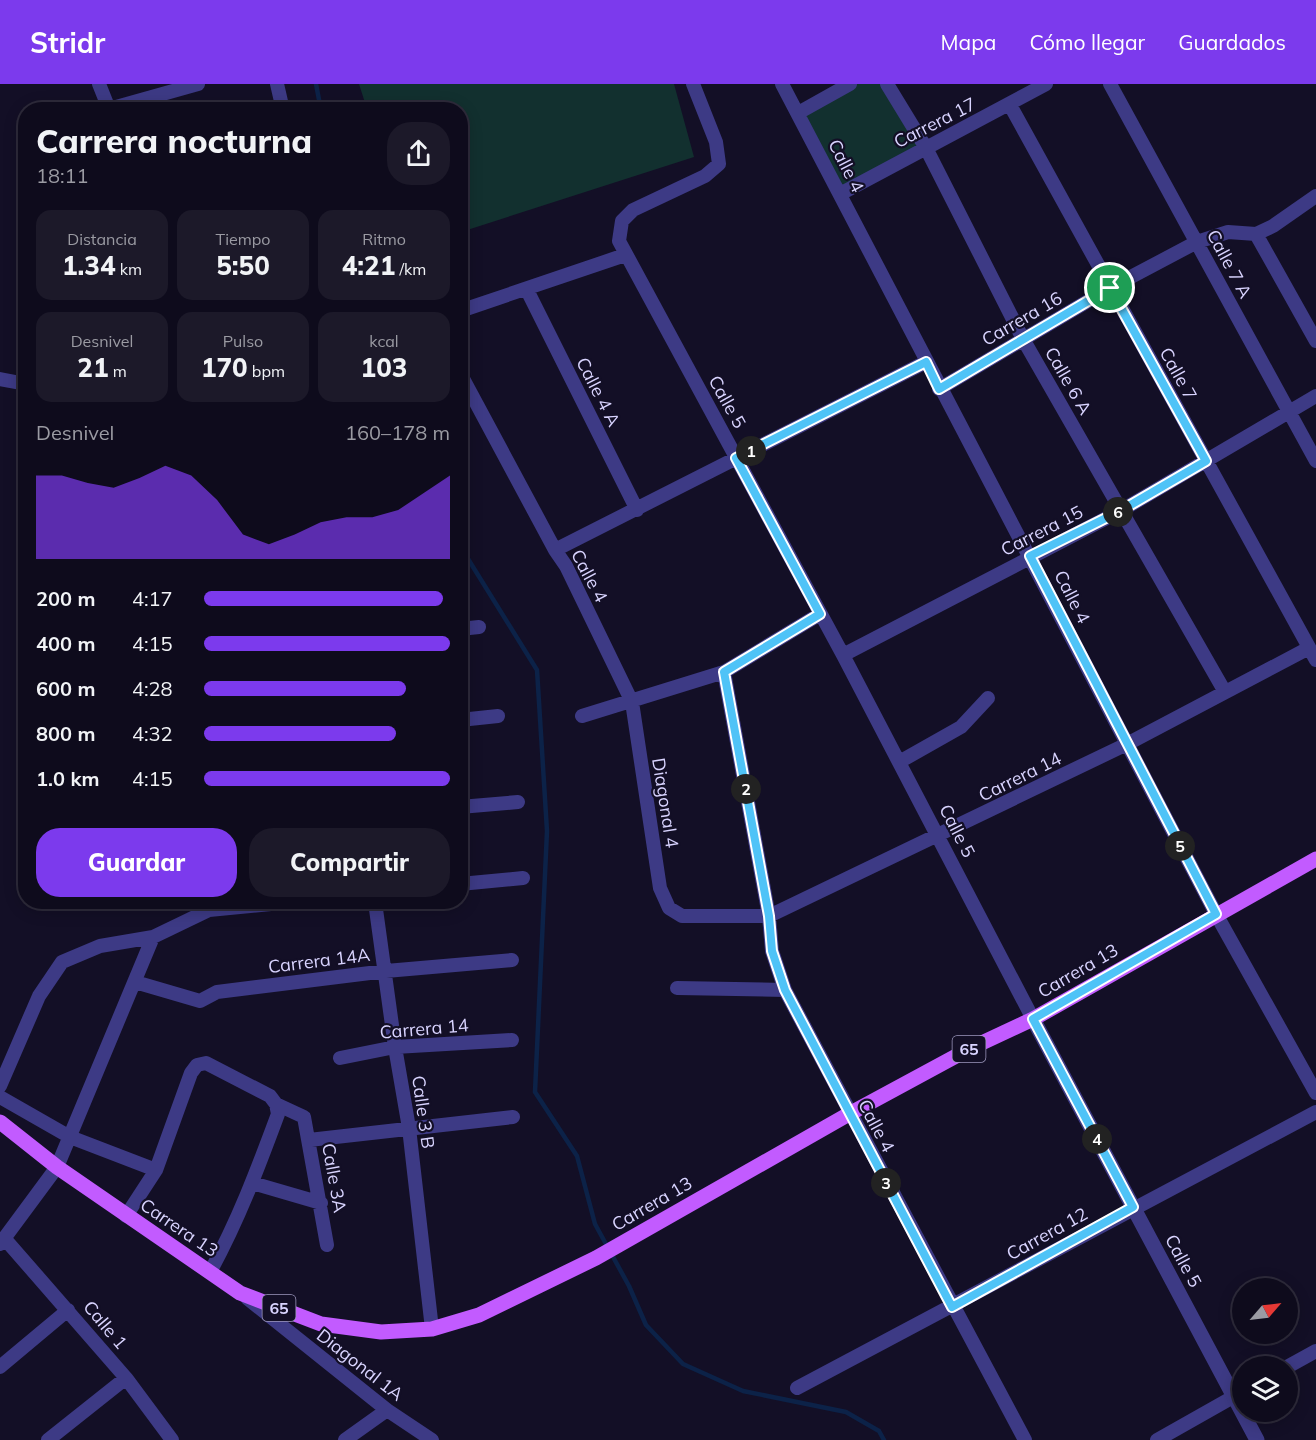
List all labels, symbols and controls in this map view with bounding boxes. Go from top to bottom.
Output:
text: Stridr [30,25,105,60]
text: Mapa [941,29,996,55]
text: Cómo llegar [1029,29,1145,55]
text: Guardados [1178,29,1286,55]
street label: Carrera 17 [890,92,980,153]
text: Carrera nocturna [36,120,312,161]
button: share [387,122,450,185]
street label: Calle 4 [823,135,870,196]
text: 18:11 [36,163,89,188]
street label: Calle 7 A [1202,225,1257,302]
text: Distancia [67,229,137,249]
text: Tiempo [216,229,270,249]
text: Ritmo [362,229,406,249]
text: 1.34 [62,249,116,282]
text: 5:50 [216,249,270,282]
text: 4:21 [342,249,395,282]
text: km [116,259,142,279]
text: /km [395,259,426,279]
pin [1084,262,1135,313]
icon: arrive [1093,271,1126,304]
street label: Carrera 16 [977,286,1066,351]
text: Desnivel [71,331,133,351]
text: Pulso [223,331,263,351]
text: kcal [369,331,399,351]
street label: Calle 6 A [1040,343,1097,419]
street label: Calle 7 [1155,343,1202,404]
text: 21 [77,351,108,384]
text: 170 [201,351,248,384]
text: 103 [361,351,407,384]
street label: Calle 4 A [571,353,626,430]
text: m [108,361,127,381]
text: bpm [248,361,285,381]
street label: Calle 5 [704,371,751,432]
text: Desnivel [36,420,114,445]
text: 160–178 m [345,420,450,445]
pin: 1 [736,436,766,466]
text: 1 [746,441,756,461]
pin: 6 [1103,497,1133,527]
street label: Carrera 15 [997,500,1087,561]
text: 6 [1113,502,1123,522]
street label: Calle 4 [566,545,613,606]
street label: Calle 4 [1049,566,1096,627]
text: 200 m [36,586,95,611]
text: 4:17 [132,586,173,611]
text: 400 m [36,631,95,656]
text: 4:15 [132,631,173,656]
text: 600 m [36,676,95,701]
text: 4:28 [132,676,173,701]
text: 800 m [36,721,95,746]
text: 4:32 [132,721,173,746]
street label: Carrera 14 [975,747,1065,806]
street label: Diagonal 4 [647,756,684,850]
text: 1.0 km [36,766,99,791]
text: 4:15 [132,766,173,791]
pin: 2 [731,774,761,804]
text: 2 [741,779,751,799]
street label: Calle 5 [934,800,981,861]
button: Guardar [36,828,237,897]
button: Compartir [249,828,450,897]
pin: 5 [1165,831,1195,861]
text: 5 [1175,836,1185,856]
street label: Carrera 13 [1033,938,1122,1003]
street label: Carrera 14A [267,943,371,978]
street label: Carrera 14 [379,1013,470,1044]
road number: 65 [952,1036,986,1062]
street label: Calle 3 B [407,1074,440,1150]
street label: Calle 4 [853,1095,900,1156]
pin: 4 [1082,1124,1112,1154]
text: 4 [1092,1129,1102,1149]
street label: Calle 3A [317,1141,352,1214]
pin: 3 [871,1168,901,1198]
street label: Carrera 13 [607,1171,696,1236]
text: 3 [881,1173,891,1193]
street label: Carrera 13 [136,1193,223,1262]
street label: Carrera 12 [1002,1202,1091,1265]
street label: Calle 5 [1160,1230,1207,1291]
north arrow [1232,1278,1298,1344]
map controls [1232,1278,1298,1422]
road number: 65 [262,1295,296,1321]
street label: Calle 1 [78,1296,132,1354]
street label: Diagonal 1A [312,1324,408,1406]
button: layers [1232,1356,1298,1422]

